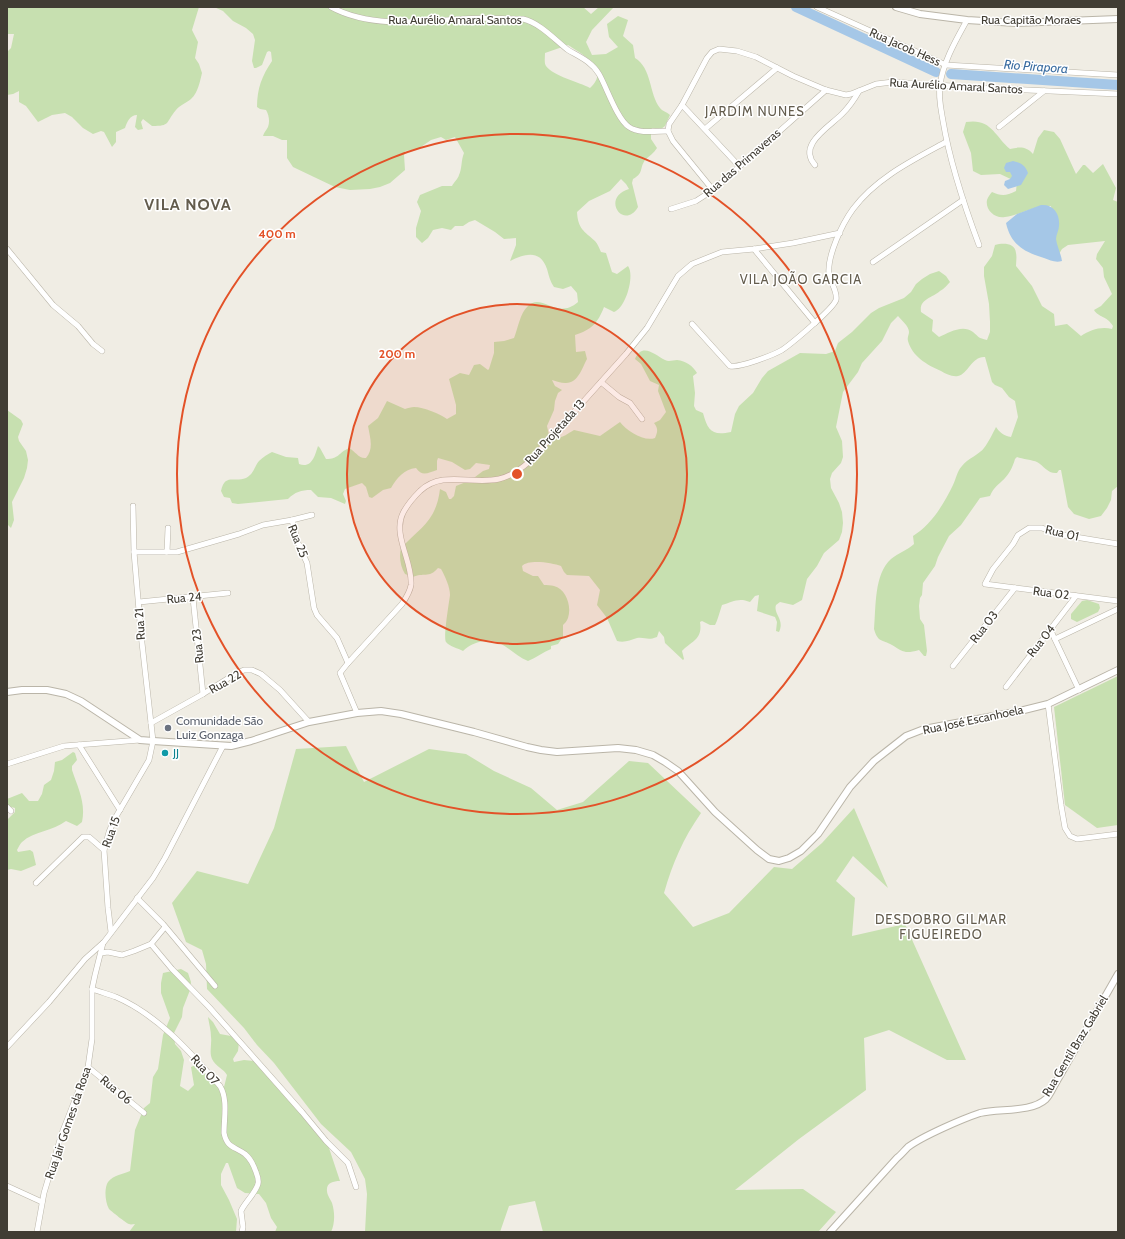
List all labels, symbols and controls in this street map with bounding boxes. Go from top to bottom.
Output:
street label: Rua Aurélio Amaral Santos [388,12,522,27]
street label: Rua Capitão Moraes [981,12,1081,27]
street label: Rua Jacob Hess [867,24,943,69]
water label: Rio Pirapora [1003,56,1069,76]
street label: Rua Aurélio Amaral Santos [889,75,1023,96]
district label: JARDIM NUNES [704,103,805,119]
street label: Rua das Primaveras [700,125,783,200]
district label: VILA NOVA [144,195,232,214]
text: 400 m [258,226,296,241]
district label: VILA JOÃO GARCIA [740,271,862,287]
text: 200 m [379,346,415,361]
street label: Rua Projetada 13 [521,396,588,467]
centre of rings [510,467,524,481]
street label: Rua 01 [1044,521,1080,544]
street label: Rua 25 [285,522,312,560]
street label: Rua 02 [1032,583,1070,602]
street label: Rua 24 [166,588,202,607]
street label: Rua 21 [131,608,148,641]
street label: Rua 03 [966,608,1001,646]
street label: Rua 04 [1023,621,1058,660]
street label: Rua 23 [188,628,207,664]
street label: Rua 22 [206,666,243,697]
street label: Rua José Escanhoela [921,701,1025,737]
place label: Comunidade São Luiz Gonzaga [176,713,264,742]
marker: Comunidade São Luiz Gonzaga [163,723,173,733]
place label: JJ [172,745,179,760]
marker: JJ [160,748,170,758]
street label: Rua 15 [98,814,123,850]
district label: DESDOBRO GILMAR FIGUEIREDO [875,911,1007,942]
street label: Rua Gentil Braz Gabriel [1038,992,1111,1099]
street label: Rua 07 [188,1051,223,1088]
street label: Rua Jair Gomes da Rosa [41,1064,94,1181]
street label: Rua 06 [97,1072,135,1107]

